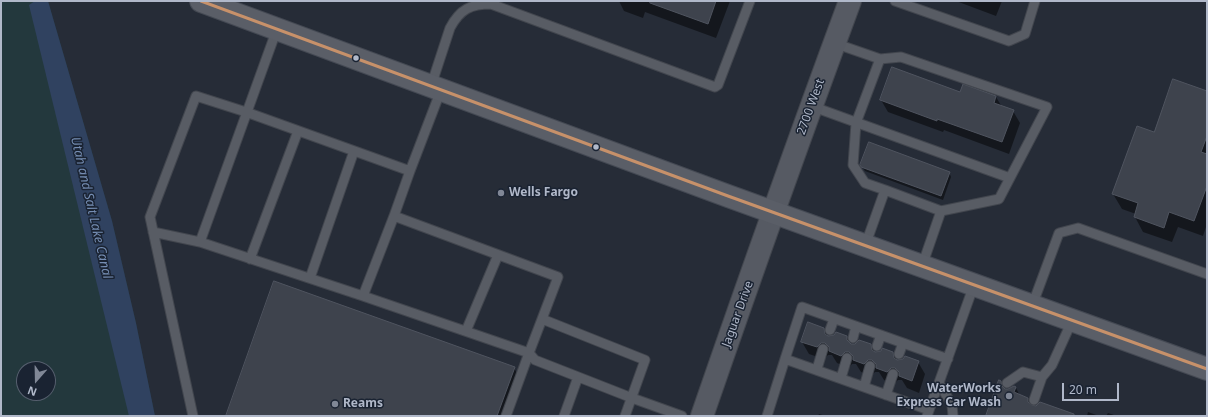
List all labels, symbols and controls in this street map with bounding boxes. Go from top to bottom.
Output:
unlabelled marker [351,53,361,63]
street label: 2700 West [794,77,828,137]
water label: Utah and Salt Lake Canal [67,136,115,280]
unlabelled marker [591,142,601,152]
place label: Wells Fargo [509,186,578,200]
marker: Wells Fargo [496,188,506,198]
street label: Jaguar Drive [719,279,757,349]
north arrow [16,361,56,401]
scale bar [1064,375,1121,401]
text: 20 m [1069,381,1097,398]
place label: WaterWorks Express Car Wash [897,382,1001,410]
text: N [25,383,39,400]
marker: WaterWorks Express Car Wash [1004,391,1014,401]
place label: Reams [343,397,383,411]
marker: Reams [330,399,340,409]

